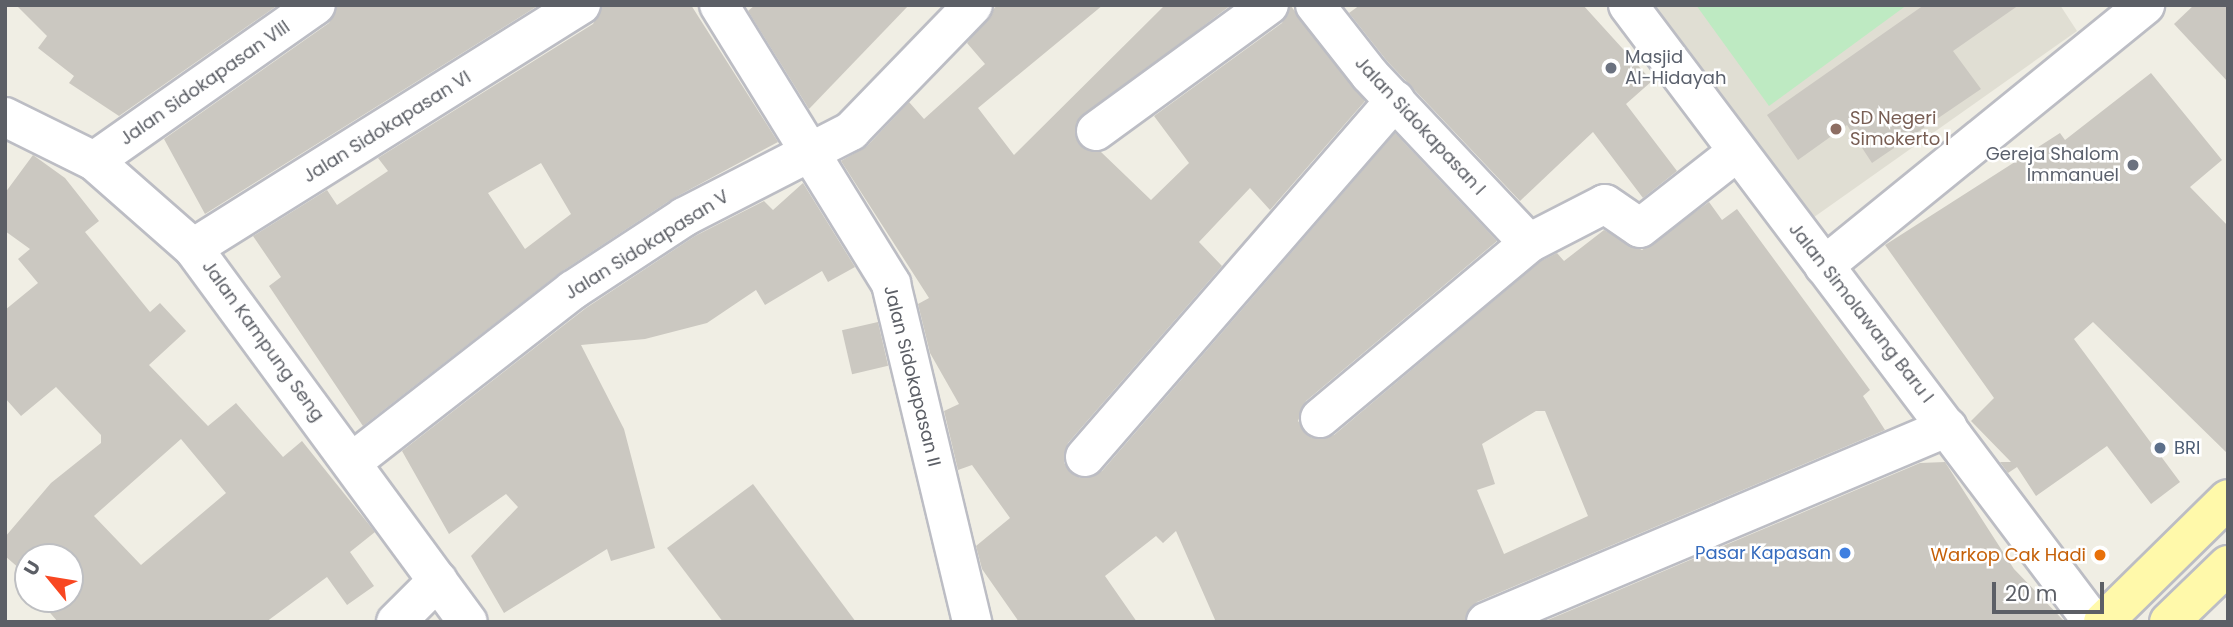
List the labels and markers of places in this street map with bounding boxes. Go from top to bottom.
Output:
place label: Masjid Al-Hidayah [1625,47,1727,90]
marker: Masjid Al-Hidayah [1603,60,1619,76]
place label: SD Negeri Simokerto I [1850,108,1950,150]
marker: SD Negeri Simokerto I [1828,121,1844,137]
place label: Gereja Shalom Immanuel [1986,144,2119,186]
marker: Gereja Shalom Immanuel [2125,157,2141,173]
place label: BRI [2174,437,2200,459]
marker: BRI [2152,440,2168,456]
place label: Pasar Kapasan [1695,542,1831,564]
place label: Warkop Cak Hadi [1930,544,2086,566]
marker: Pasar Kapasan [1837,545,1853,561]
marker: Warkop Cak Hadi [2092,547,2108,563]

